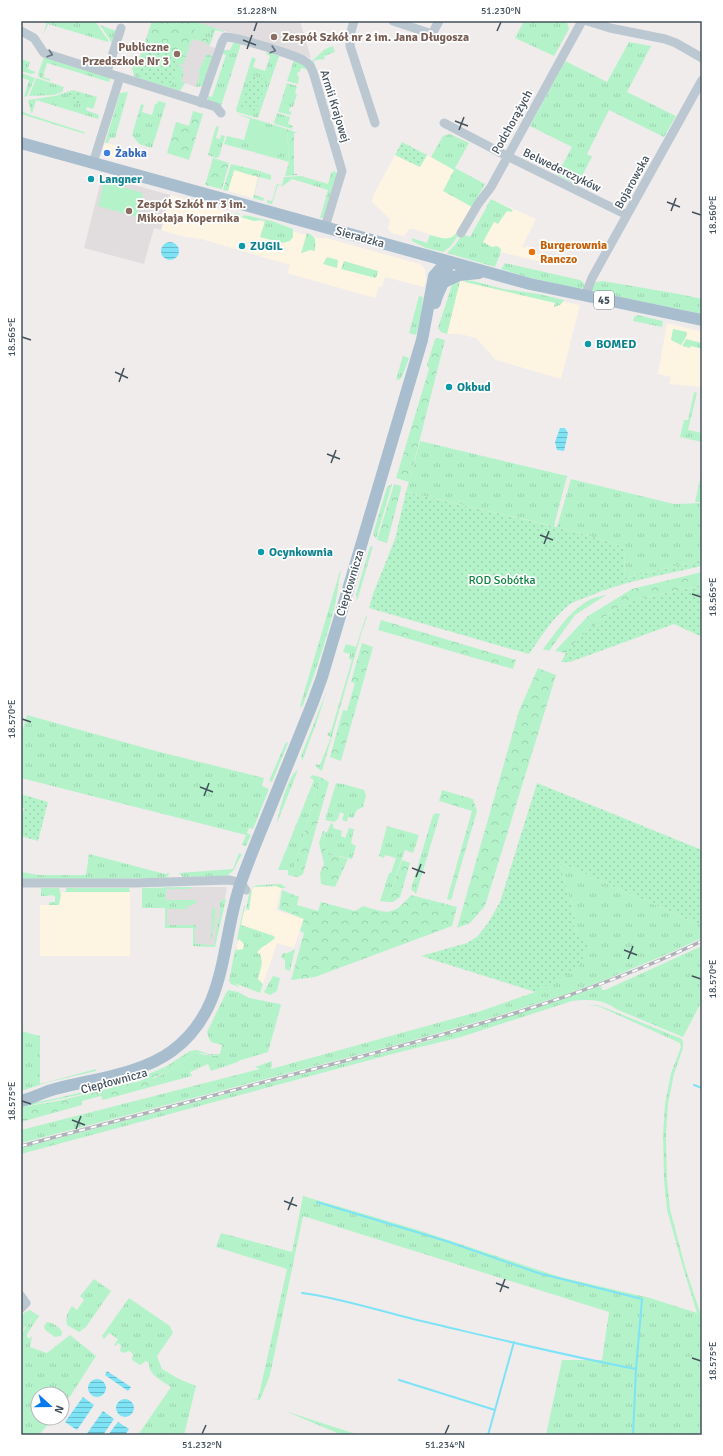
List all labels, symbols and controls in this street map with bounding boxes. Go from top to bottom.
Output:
text: 51.228°N [237,5,277,17]
text: 51.230°N [481,5,521,17]
place label: Zespół Szkół nr 2 im. Jana Długosza [282,30,469,45]
marker: Zespół Szkół nr 2 im. Jana Długosza [269,32,279,42]
place label: Publiczne Przedszkole Nr 3 [82,40,169,69]
one-way arrow [270,45,277,54]
marker: Publiczne Przedszkole Nr 3 [172,49,182,59]
one-way arrow [46,50,53,58]
street label: Armii Krajowej [316,68,353,144]
street label: Podchorążych [489,88,536,157]
street label: Belwederczyków [520,145,604,196]
place label: Żabka [115,146,147,161]
marker: Żabka [102,148,112,158]
street label: Bojarowska [612,153,653,212]
place label: Langner [99,172,142,187]
marker: Langner [86,174,96,184]
text: 18.560°E [707,195,719,235]
place label: Zespół Szkół nr 3 im. Mikołaja Kopernika [137,197,246,226]
marker: Zespół Szkół nr 3 im. Mikołaja Kopernika [124,206,134,216]
street label: Sieradzka [334,223,386,252]
place label: Burgerownia Ranczo [540,238,607,267]
place label: ZUGIL [250,239,284,254]
marker: ZUGIL [237,241,247,251]
marker: Burgerownia Ranczo [527,247,537,257]
road number: 45 [594,291,614,309]
text: 18.565°E [6,317,18,357]
place label: BOMED [596,337,636,352]
marker: BOMED [583,339,593,349]
place label: Okbud [457,380,491,395]
marker: Okbud [444,382,454,392]
place label: Ocynkownia [269,545,333,560]
marker: Ocynkownia [256,547,266,557]
street label: Ciepłownicza [333,548,368,618]
park label: ROD Sobótka [468,573,536,588]
text: 18.565°E [707,577,719,617]
text: 18.570°E [6,699,18,739]
text: 18.570°E [707,959,719,999]
street label: Ciepłownicza [79,1065,149,1098]
text: 18.575°E [6,1081,18,1121]
text: 18.575°E [707,1341,719,1381]
north arrow [30,1386,70,1426]
text: N [51,1404,66,1415]
text: 51.232°N [182,1439,222,1451]
text: 51.234°N [425,1439,465,1451]

